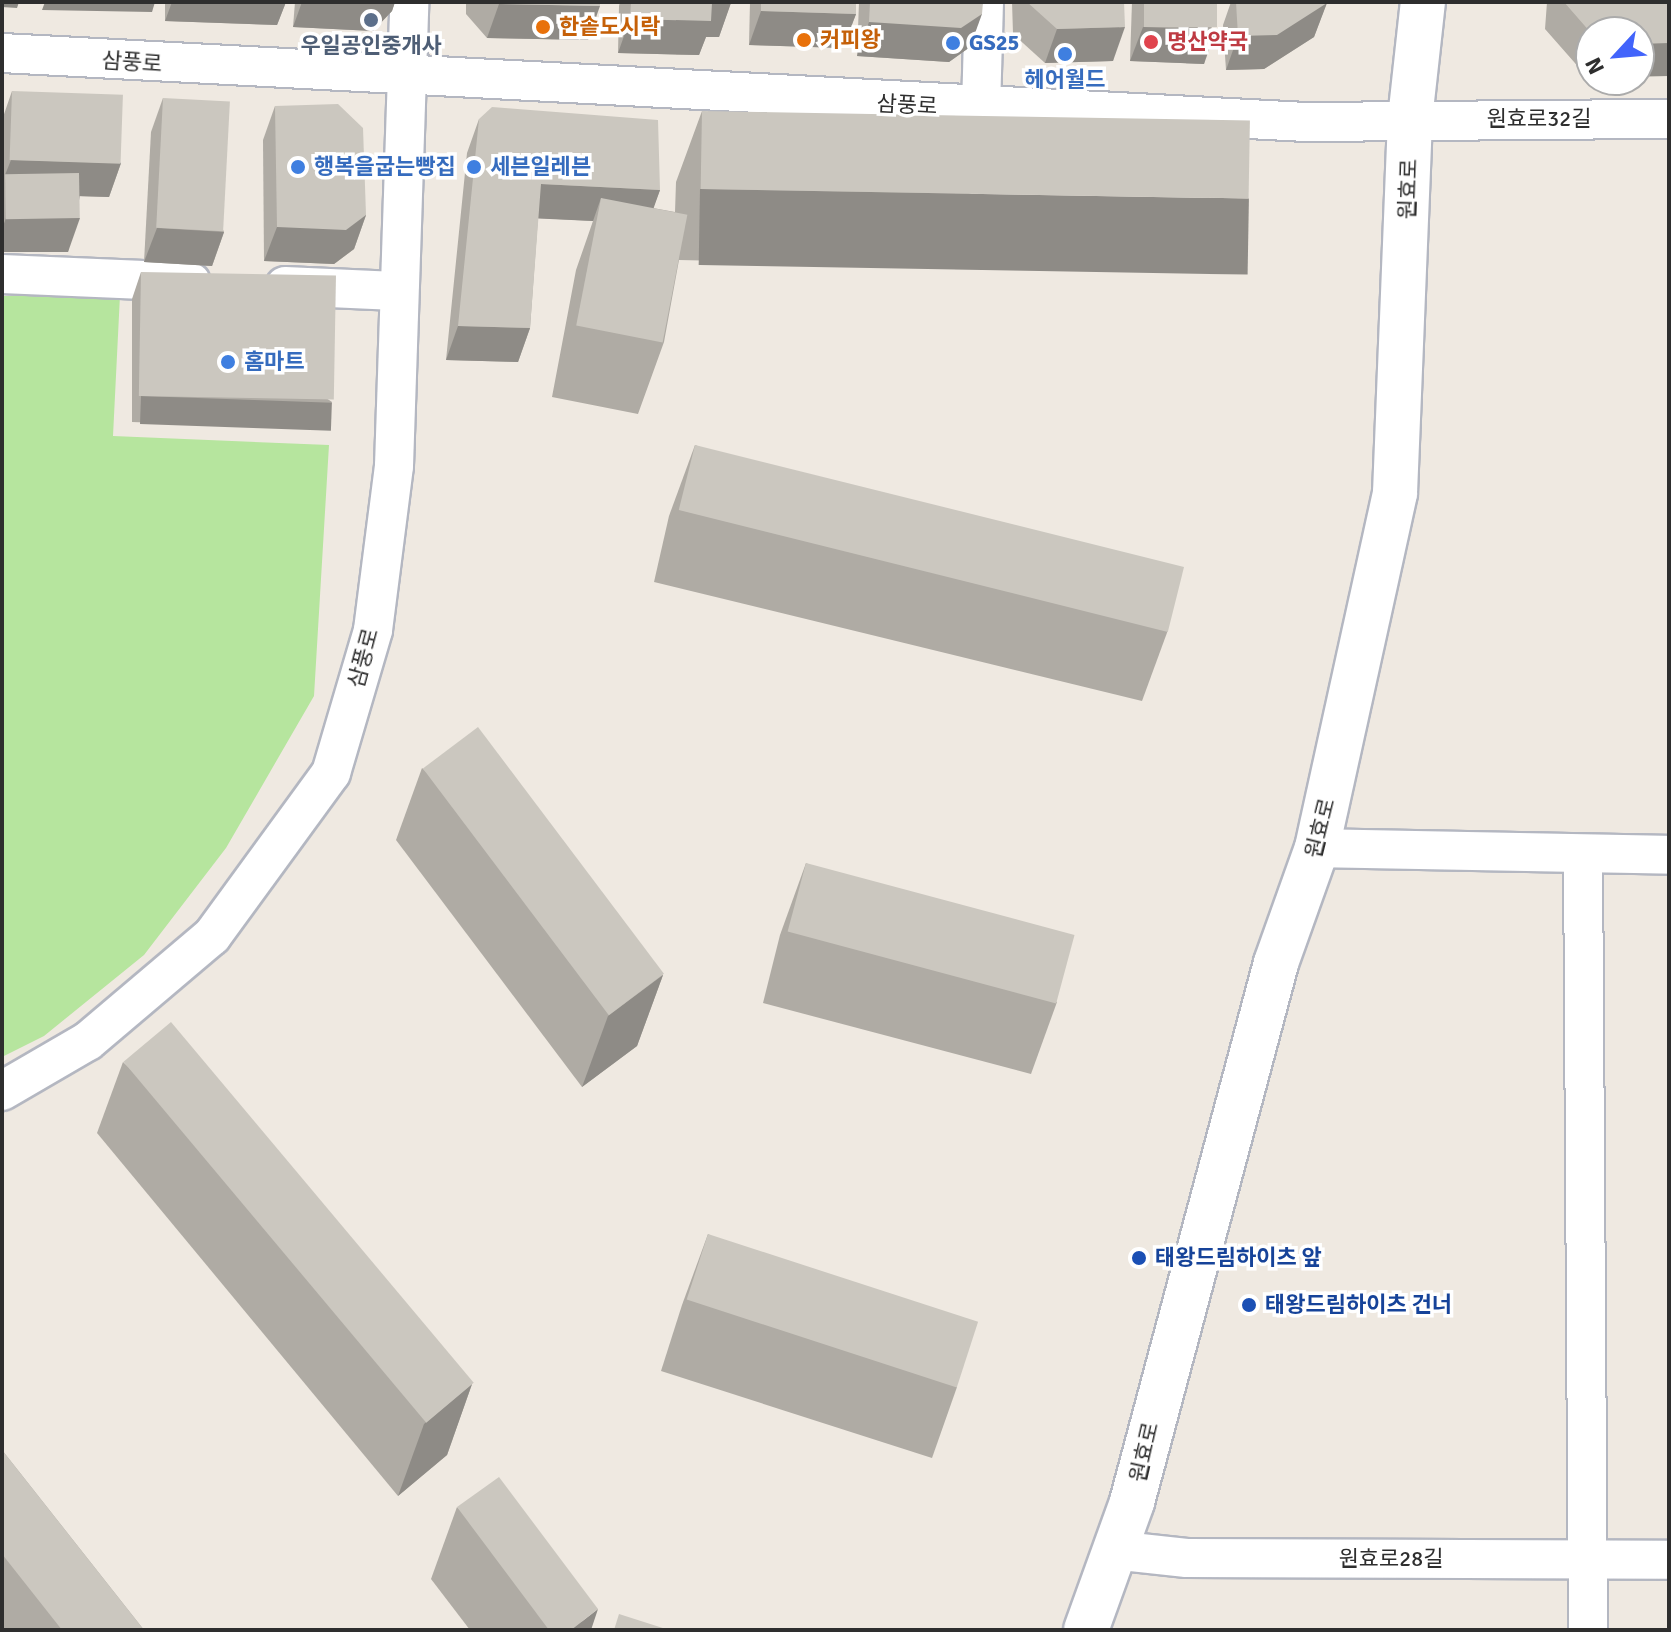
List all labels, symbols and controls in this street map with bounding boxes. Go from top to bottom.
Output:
marker: 우일공인중개사 [362,11,380,29]
place label: 한솥도시락 [559,14,660,40]
north arrow [1575,16,1655,96]
marker: 한솥도시락 [534,18,552,36]
place label: 커피왕 [820,27,881,53]
place label: 명산약국 [1167,29,1248,55]
place label: GS25 [969,30,1019,56]
marker: 커피왕 [795,31,813,49]
place label: 우일공인중개사 [300,33,442,59]
marker: 명산약국 [1142,33,1160,51]
marker: GS25 [944,34,962,52]
marker: 헤어월드 [1056,45,1074,63]
street label: 삼풍로 [101,47,163,77]
text: N [1579,53,1610,79]
place label: 헤어월드 [1025,67,1105,93]
street label: 삼풍로 [876,90,938,120]
street label: 원효로32길 [1487,106,1591,132]
place label: 행복을굽는빵집 [314,154,456,180]
place label: 세븐일레븐 [490,154,591,180]
marker: 행복을굽는빵집 [289,158,307,176]
marker: 세븐일레븐 [465,158,483,176]
street label: 원효로 [1394,158,1422,220]
place label: 홈마트 [244,349,305,375]
marker: 홈마트 [219,353,237,371]
street label: 삼풍로 [342,625,384,691]
street label: 원효로 [1300,795,1340,861]
place label: 태왕드림하이츠 앞 [1155,1245,1322,1271]
marker: 태왕드림하이츠 앞 [1130,1249,1148,1267]
place label: 태왕드림하이츠 건너 [1265,1292,1452,1318]
marker: 태왕드림하이츠 건너 [1240,1296,1258,1314]
street label: 원효로 [1124,1419,1164,1485]
street label: 원효로28길 [1339,1546,1443,1572]

